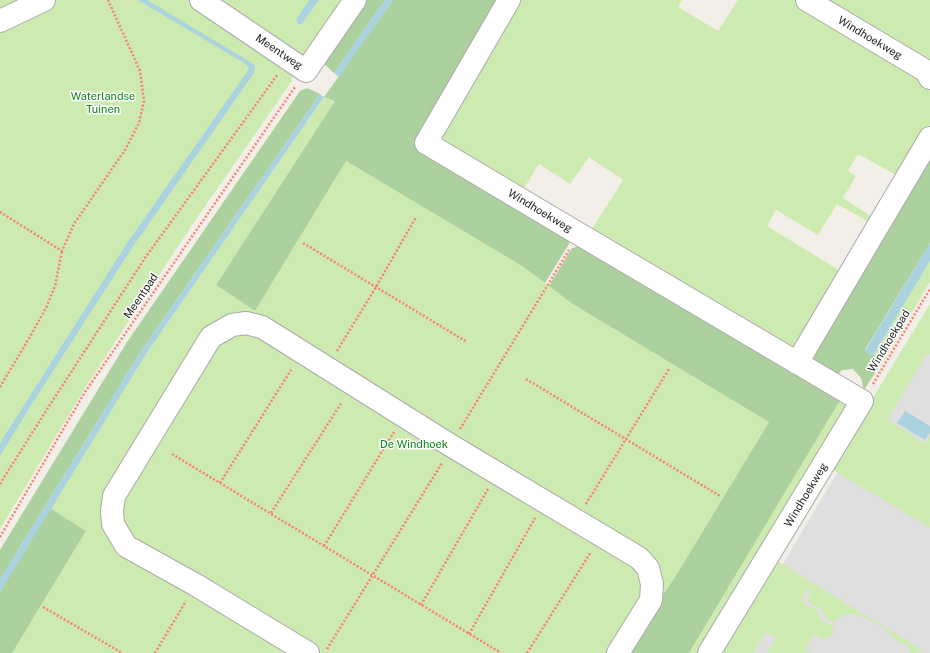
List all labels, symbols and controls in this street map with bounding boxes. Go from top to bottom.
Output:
street label: Windhoekweg [835,14,905,62]
street label: Meentweg [253,31,305,73]
park label: Waterlandse Tuinen [71,90,135,116]
street label: Windhoekweg [505,187,575,235]
street label: Meentpad [121,271,161,321]
street label: Windhoekpad [865,307,913,375]
park label: De Windhoek [380,438,448,452]
street label: Windhoekweg [782,460,830,530]

